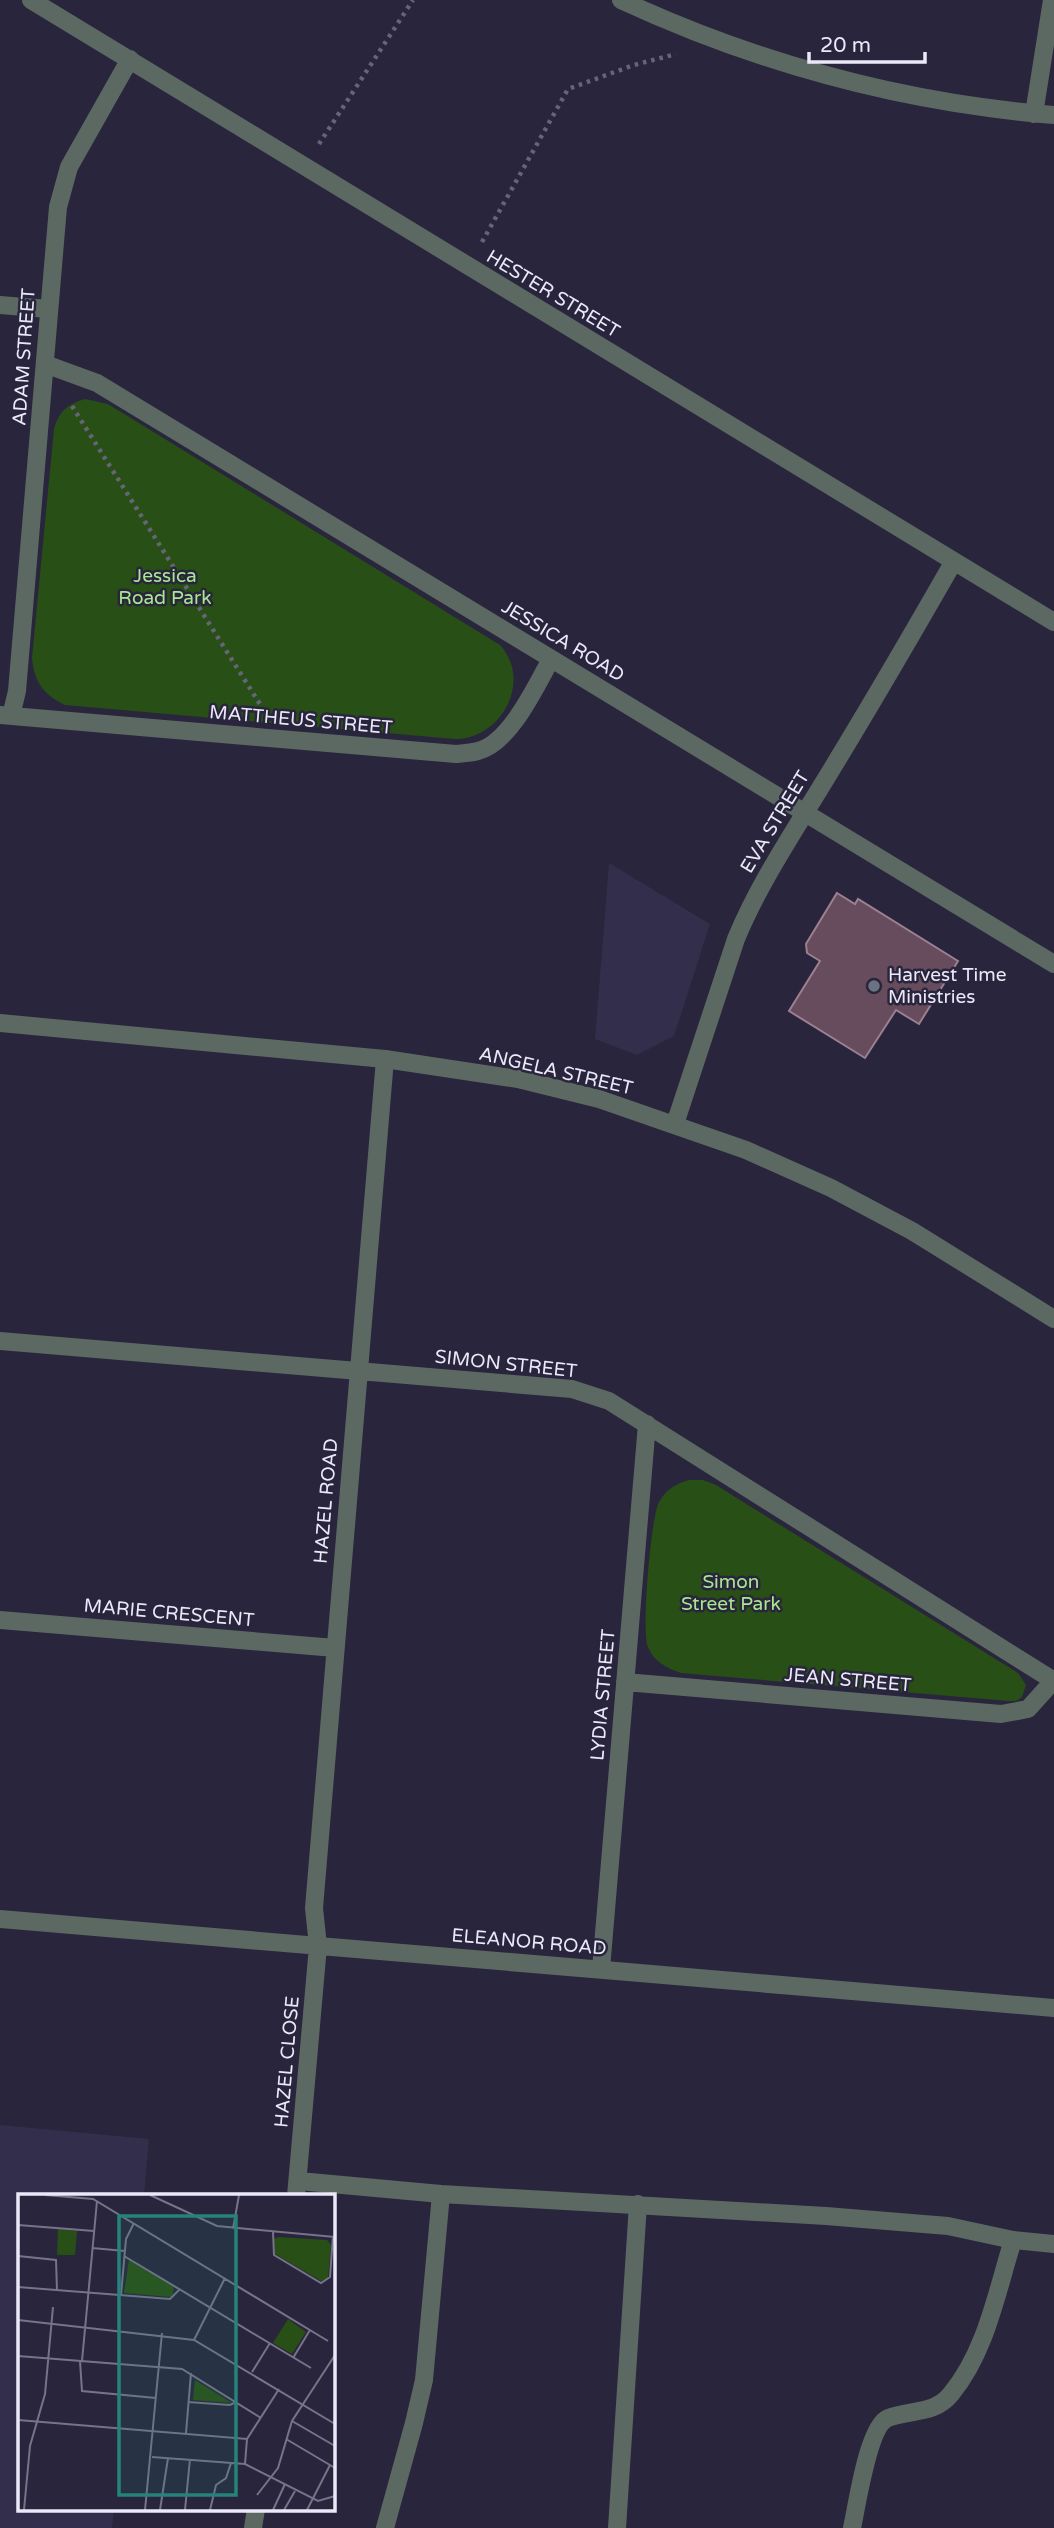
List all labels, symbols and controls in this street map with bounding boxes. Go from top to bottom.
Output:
scale bar [809,21,925,65]
text: 20 m [820,33,871,58]
street label: HESTER STREET [482,246,624,343]
street label: ADAM STREET [8,287,40,426]
park label: Jessica Road Park [118,565,212,609]
street label: JESSICA ROAD [498,596,628,686]
street label: MATTHEUS STREET [208,701,394,739]
street label: EVA STREET [736,766,814,877]
place label: Harvest Time Ministries [888,964,1007,1008]
marker: Harvest Time Ministries [866,978,882,994]
street label: ANGELA STREET [477,1043,636,1100]
street label: SIMON STREET [434,1346,579,1382]
street label: HAZEL ROAD [310,1437,342,1565]
park label: Simon Street Park [681,1571,781,1615]
street label: MARIE CRESCENT [83,1595,256,1631]
street label: LYDIA STREET [586,1628,620,1762]
street label: JEAN STREET [784,1663,913,1697]
street label: ELEANOR ROAD [451,1924,607,1960]
street label: HAZEL CLOSE [270,1995,304,2129]
inset map [18,2194,334,2510]

